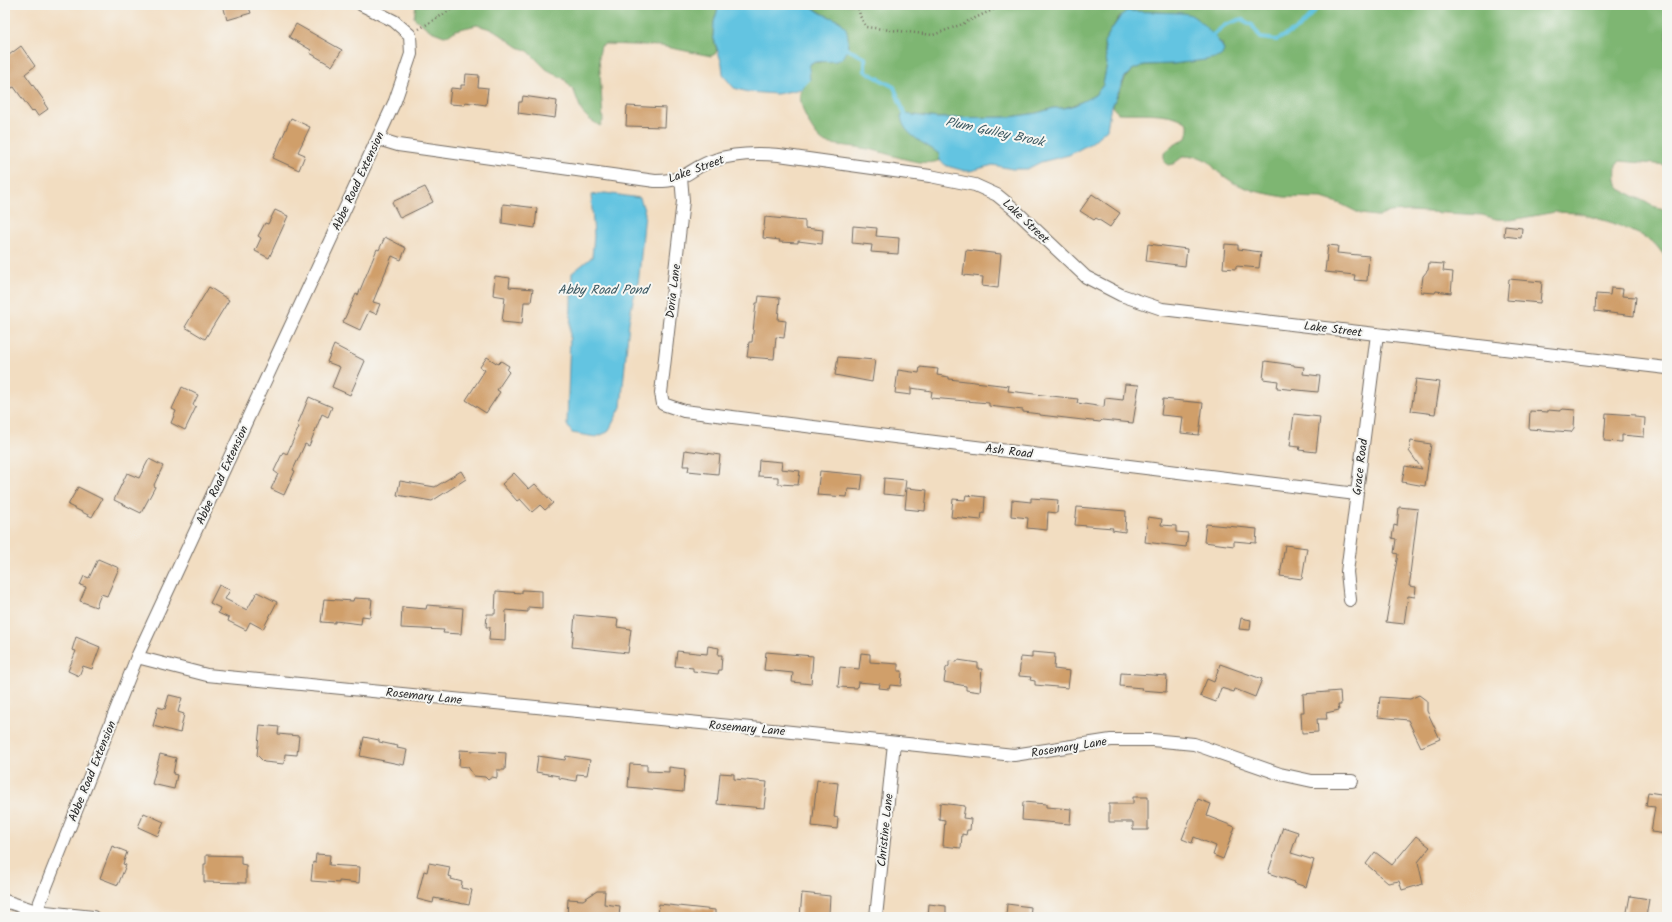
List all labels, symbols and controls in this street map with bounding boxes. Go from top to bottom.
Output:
water label: Plum Gulley Brook [943,112,1048,154]
street label: Abbe Road Extension [327,129,390,234]
street label: Lake Street [665,150,727,188]
street label: Lake Street [998,194,1054,248]
street label: Doria Lane [661,262,686,319]
water label: Abby Road Pond [558,280,652,301]
street label: Lake Street [1303,317,1363,343]
street label: Abbe Road Extension [191,423,254,528]
street label: Grace Road [1348,437,1373,496]
street label: Ash Road [984,439,1035,464]
street label: Rosemary Lane [385,683,464,710]
street label: Rosemary Lane [708,716,786,741]
street label: Abbe Road Extension [64,718,121,825]
street label: Rosemary Lane [1030,732,1109,763]
street label: Christine Lane [872,792,899,868]

